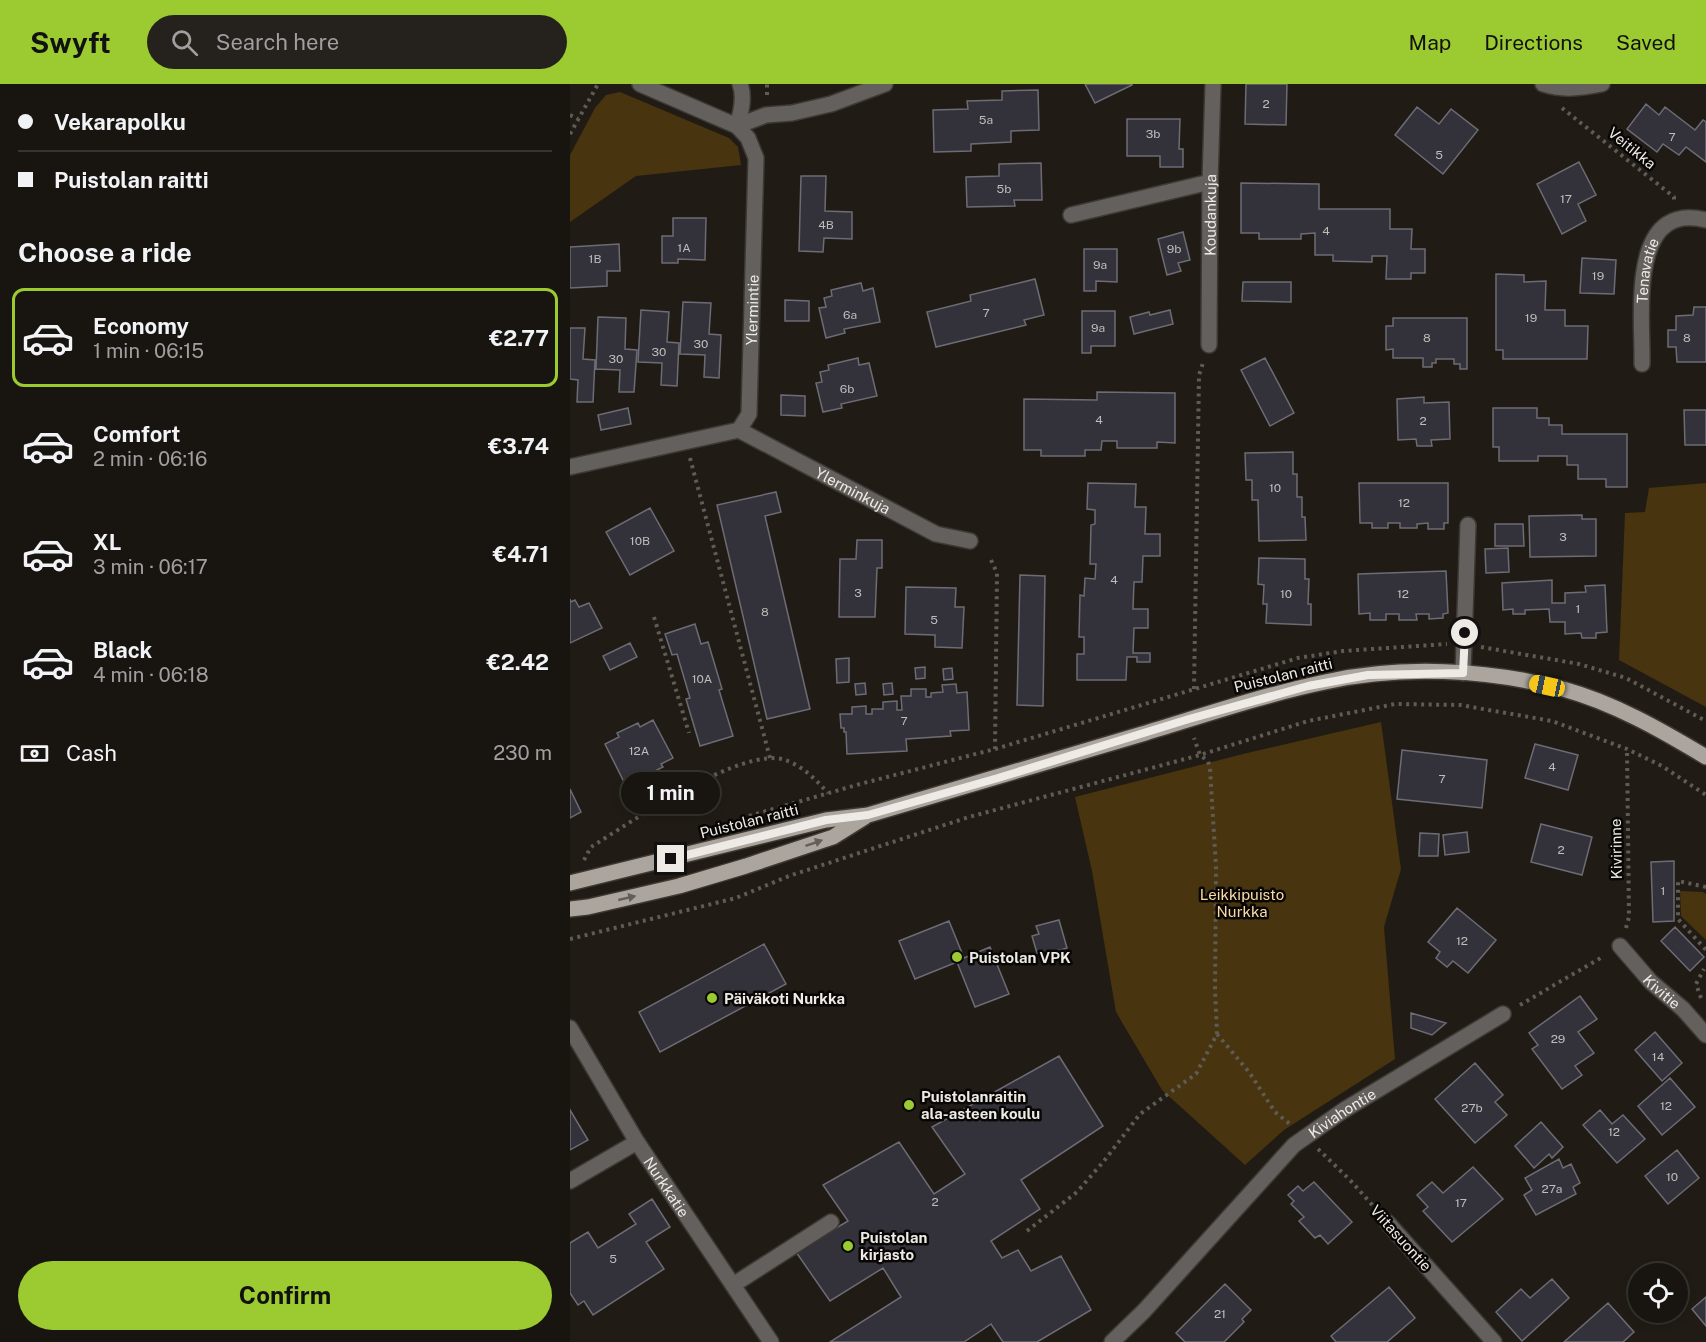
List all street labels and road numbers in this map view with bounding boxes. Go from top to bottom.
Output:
street label: Veitikka [1605,124,1659,172]
street label: Koudankuja [1201,174,1219,256]
street label: Tenavatie [1633,235,1662,304]
street label: Ylermintie [742,274,761,346]
street label: Ylerminkuja [813,463,893,517]
street label: Puistolan raitti [1232,655,1334,695]
street label: Puistolan raitti [698,801,800,841]
street label: Kivirinne [1607,818,1625,880]
street label: Kivitie [1640,971,1684,1012]
street label: Kiviahontie [1305,1085,1379,1141]
street label: Nurkkatie [641,1153,693,1220]
street label: Viitasuontie [1367,1202,1435,1274]

